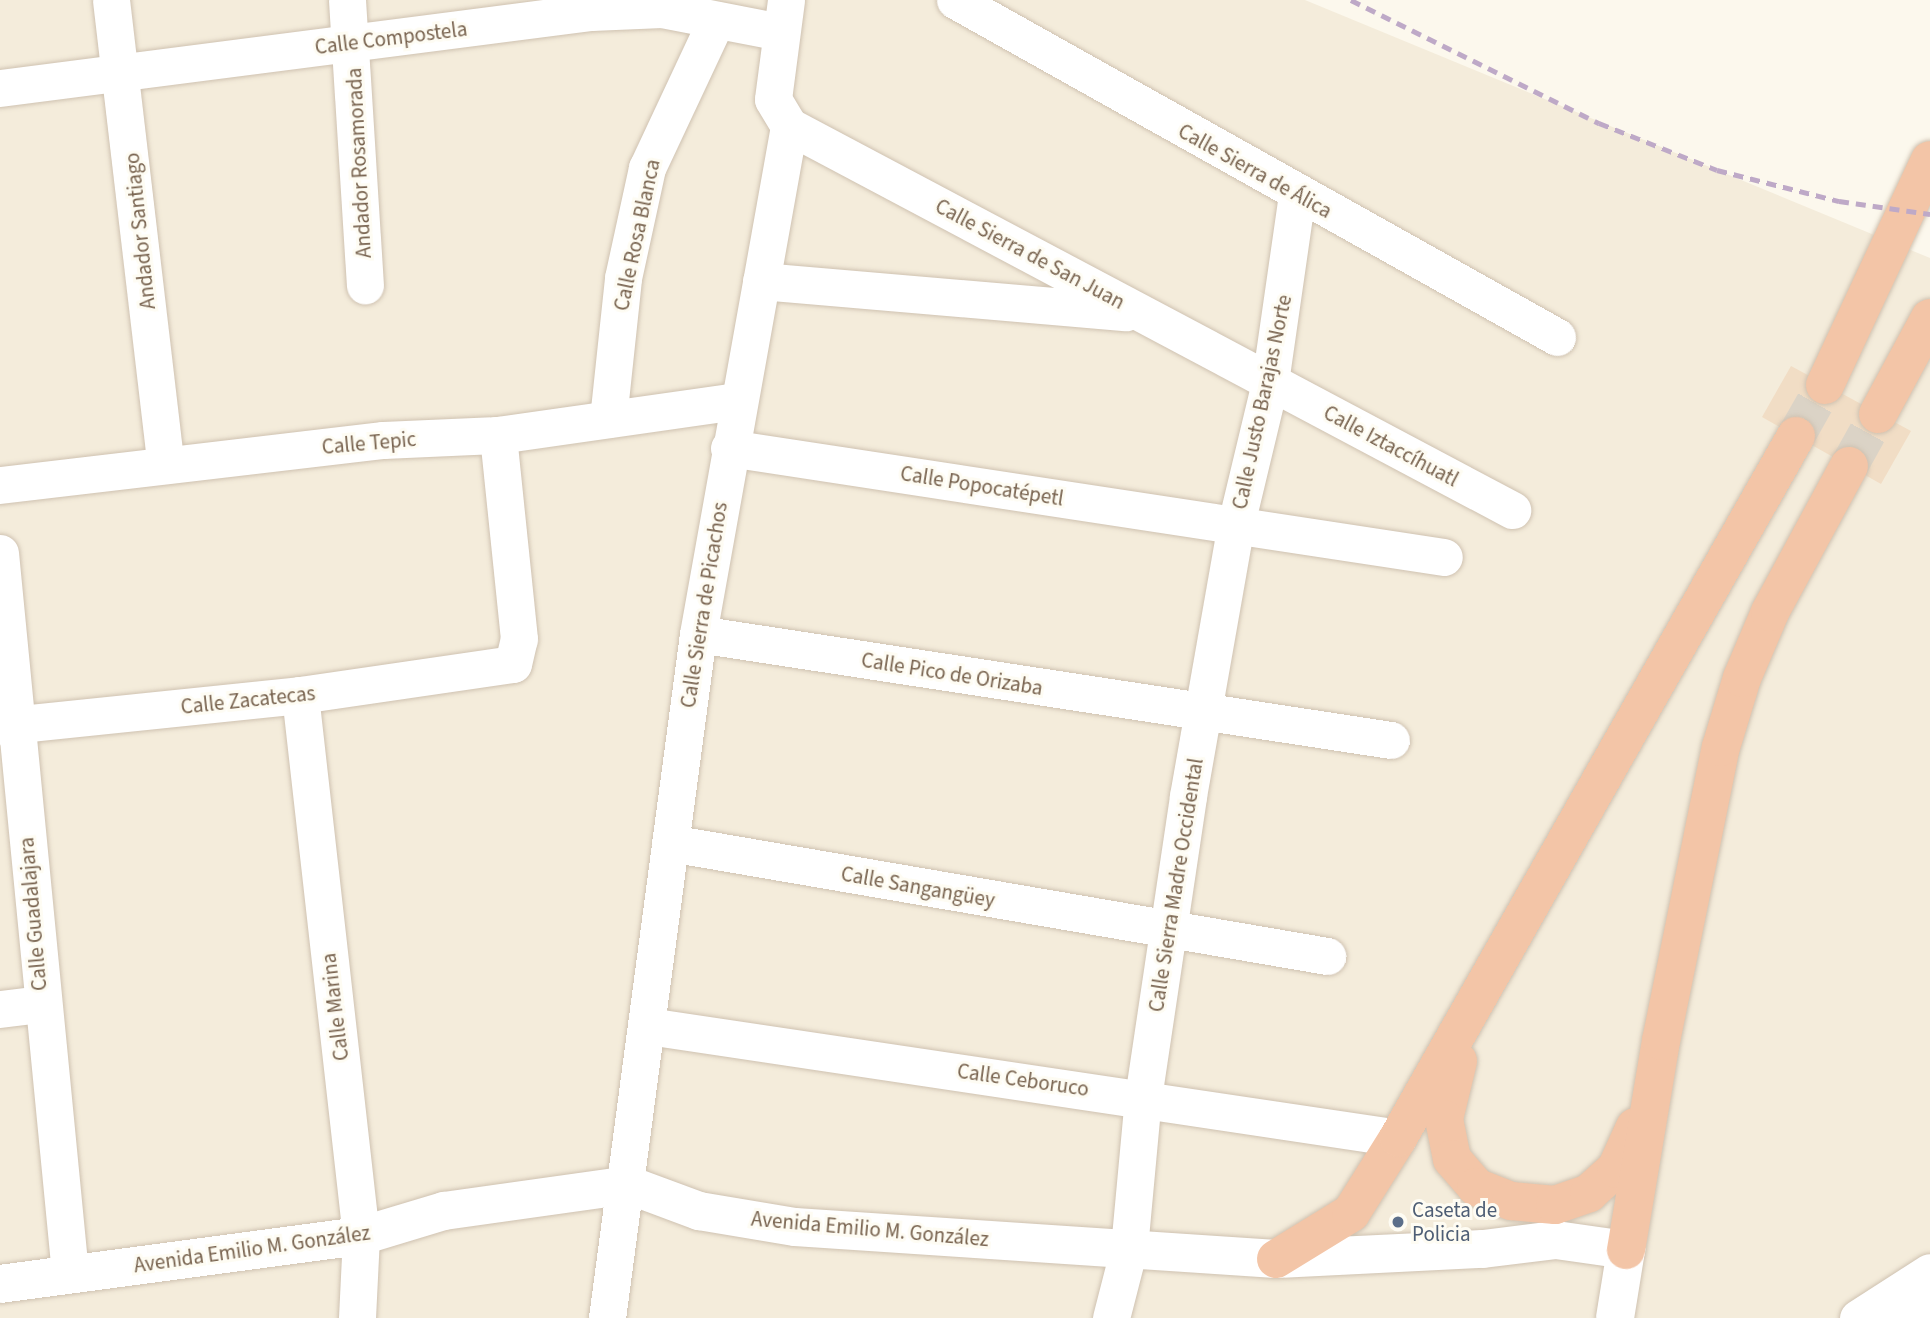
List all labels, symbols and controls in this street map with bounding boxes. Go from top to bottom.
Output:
street label: Calle Compostela [313,16,469,60]
street label: Andador Rosamorada [341,67,377,259]
street label: Calle Sierra de Álica [1174,118,1336,224]
street label: Andador Santiago [119,151,161,311]
street label: Calle Rosa Blanca [609,157,665,313]
street label: Calle Sierra de San Juan [931,193,1129,315]
street label: Calle Justo Barajas Norte [1227,292,1297,512]
street label: Calle Iztaccíhuatl [1319,400,1463,492]
street label: Calle Tepic [321,426,417,460]
street label: Calle Popocatépetl [899,461,1065,511]
street label: Calle Sierra de Picachos [675,500,733,710]
street label: Calle Pico de Orizaba [860,647,1044,701]
street label: Calle Zacatecas [180,680,316,720]
street label: Calle Sierra Madre Occidental [1143,756,1209,1014]
street label: Calle Guadalajara [14,836,52,992]
street label: Calle Sangangüey [839,861,997,913]
street label: Calle Marina [316,952,354,1062]
street label: Calle Ceboruco [956,1058,1090,1102]
place label: Caseta de Policia [1412,1197,1497,1247]
street label: Avenida Emilio M. González [750,1206,990,1252]
marker: Caseta de Policia [1390,1214,1406,1230]
street label: Avenida Emilio M. González [132,1220,372,1278]

